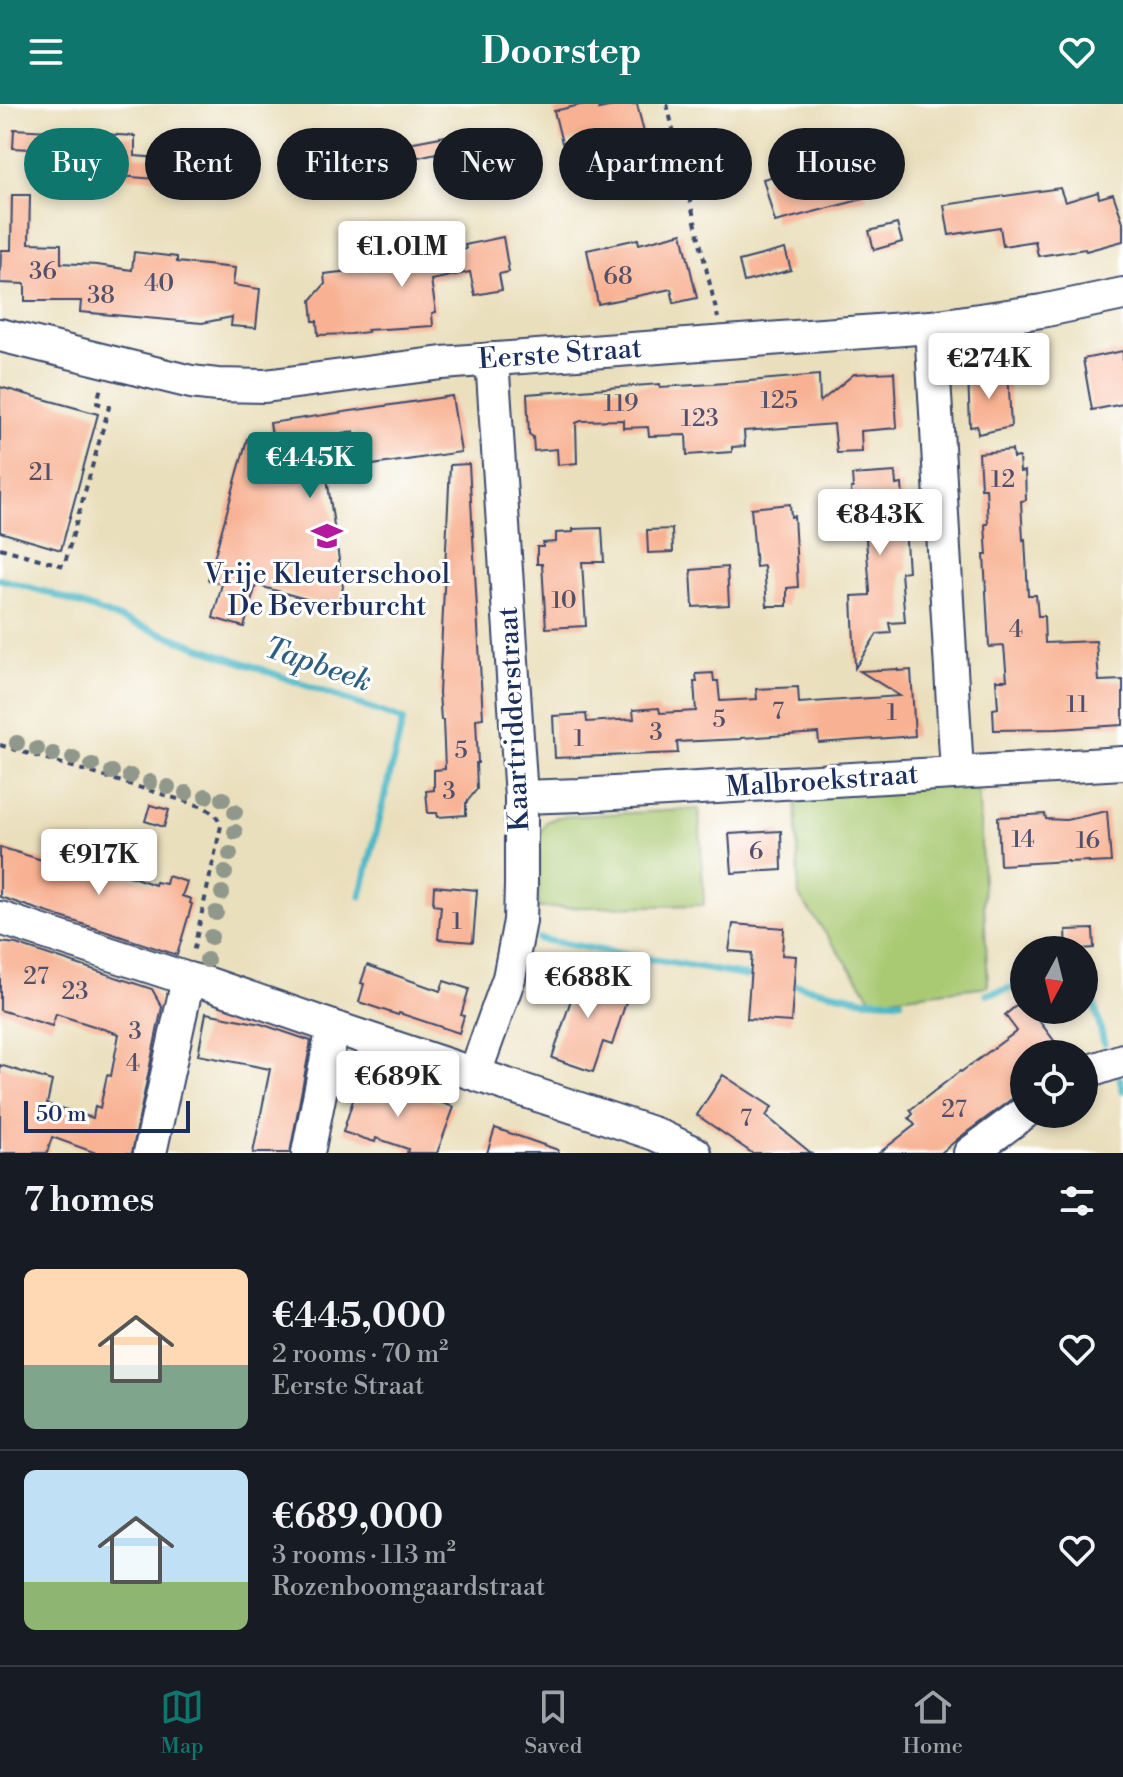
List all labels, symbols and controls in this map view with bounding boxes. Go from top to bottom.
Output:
icon: menu [24,30,68,74]
text: Doorstep [481,30,642,75]
icon: heart [1055,30,1099,74]
chip: Buy [24,128,129,200]
chip: Rent [145,128,261,200]
chip: Filters [277,128,417,200]
chip: New [433,128,543,200]
chip: Apartment [559,128,752,200]
chip: House [768,128,905,200]
pin: €1.01M [337,221,467,289]
text: €1.01M [356,231,448,263]
house number: 36 [29,257,57,287]
house number: 68 [603,262,633,292]
house number: 40 [144,269,174,299]
house number: 38 [87,281,115,311]
street label: Eerste Straat [477,331,643,377]
pin: €274K [933,333,1045,401]
text: €274K [946,343,1032,375]
house number: 125 [760,386,798,416]
house number: 119 [603,389,639,419]
house number: 123 [681,404,719,434]
pin: €445K [254,432,366,500]
text: €445K [265,442,355,474]
house number: 21 [29,458,54,488]
house number: 12 [991,465,1015,495]
pin: €843K [824,489,936,557]
text: €843K [836,499,924,531]
school or university icon: Vrije Kleuterschool De Beverburcht [310,519,344,553]
place label: Vrije Kleuterschool De Beverburcht [203,557,450,624]
house number: 10 [551,586,577,616]
street label: Kaartridderstraat [491,606,537,832]
house number: 4 [1009,615,1023,645]
water label: Tapbeek [260,629,376,701]
house number: 11 [1066,690,1088,720]
house number: 7 [772,697,784,727]
house number: 1 [887,698,898,728]
house number: 5 [712,705,726,735]
house number: 3 [649,718,663,748]
house number: 1 [574,724,585,754]
house number: 5 [454,736,468,766]
street label: Malbroekstraat [724,757,920,805]
house number: 3 [442,777,456,807]
house number: 14 [1011,825,1035,855]
house number: 16 [1076,826,1100,856]
pin: €917K [43,829,155,897]
house number: 6 [749,837,763,867]
text: €917K [59,839,139,871]
house number: 1 [452,907,463,937]
north arrow [1010,936,1098,1024]
map controls [1010,936,1098,1128]
pin: €688K [532,952,644,1020]
house number: 27 [23,962,49,992]
text: €688K [544,962,632,994]
house number: 23 [62,977,88,1007]
house number: 3 [128,1017,142,1047]
button: locate [1010,1040,1098,1128]
house number: 4 [126,1049,140,1079]
pin: €689K [342,1051,454,1119]
text: €689K [354,1061,442,1093]
house number: 27 [941,1095,967,1125]
scale bar [24,1097,190,1133]
text: 50 m [36,1101,87,1128]
house number: 7 [740,1104,752,1134]
icon: filters [1055,1179,1099,1223]
text: 7 homes [24,1180,154,1222]
text: €445,000 [272,1296,446,1338]
icon: home [88,1301,184,1397]
icon: heart [1055,1327,1099,1371]
text: 2 rooms · 70 m² [272,1338,448,1370]
text: Eerste Straat [272,1370,424,1402]
text: €689,000 [272,1497,443,1539]
icon: home [88,1502,184,1598]
icon: heart [1055,1528,1099,1572]
text: 3 rooms · 113 m² [272,1539,456,1571]
text: Rozenboomgaardstraat [272,1571,545,1603]
tab: Map [160,1685,204,1760]
tab: Saved [524,1685,582,1760]
tab: Home [902,1685,963,1760]

